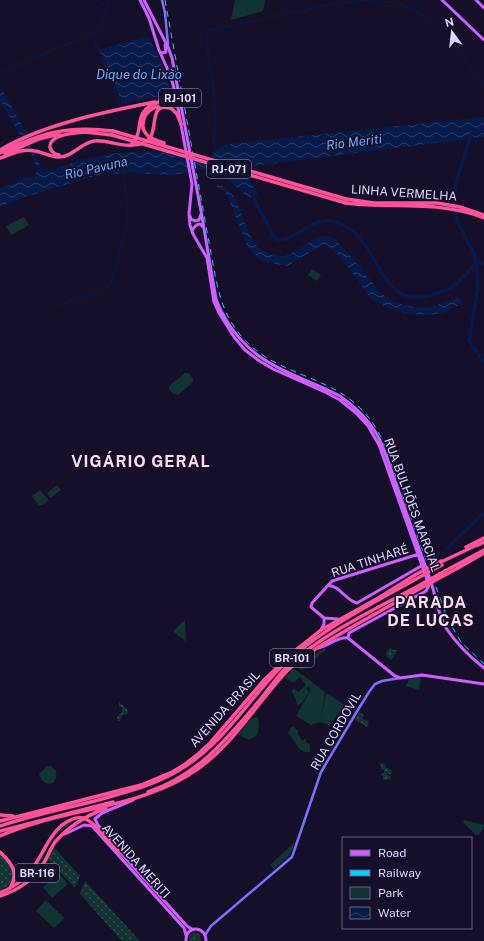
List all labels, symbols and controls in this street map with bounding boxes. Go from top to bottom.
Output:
north arrow [432,12,472,52]
text: N [444,15,455,29]
water label: Dique do Lixão [96,67,182,82]
road number: RJ-101 [159,89,201,107]
water label: Rio Meriti [325,131,383,153]
water label: Rio Pavuna [63,153,129,183]
road number: RJ-071 [207,160,251,178]
street label: LINHA VERMELHA [351,182,458,204]
street label: RUA BULHÕES MARCIAL [381,436,443,574]
district label: VIGÁRIO GERAL [71,451,211,471]
street label: RUA TINHARÉ [330,542,410,580]
district label: PARADA DE LUCAS [387,593,475,630]
road number: BR-101 [270,649,314,667]
street label: AVENIDA BRASIL [187,668,263,750]
street label: RUA CORDOVIL [308,689,364,773]
street label: AVENIDA MERITI [99,821,173,901]
legend [342,837,472,929]
text: Road [378,846,406,860]
road number: BR-116 [15,864,59,882]
text: Railway [378,866,422,880]
text: Park [378,886,404,900]
text: Water [378,906,412,920]

